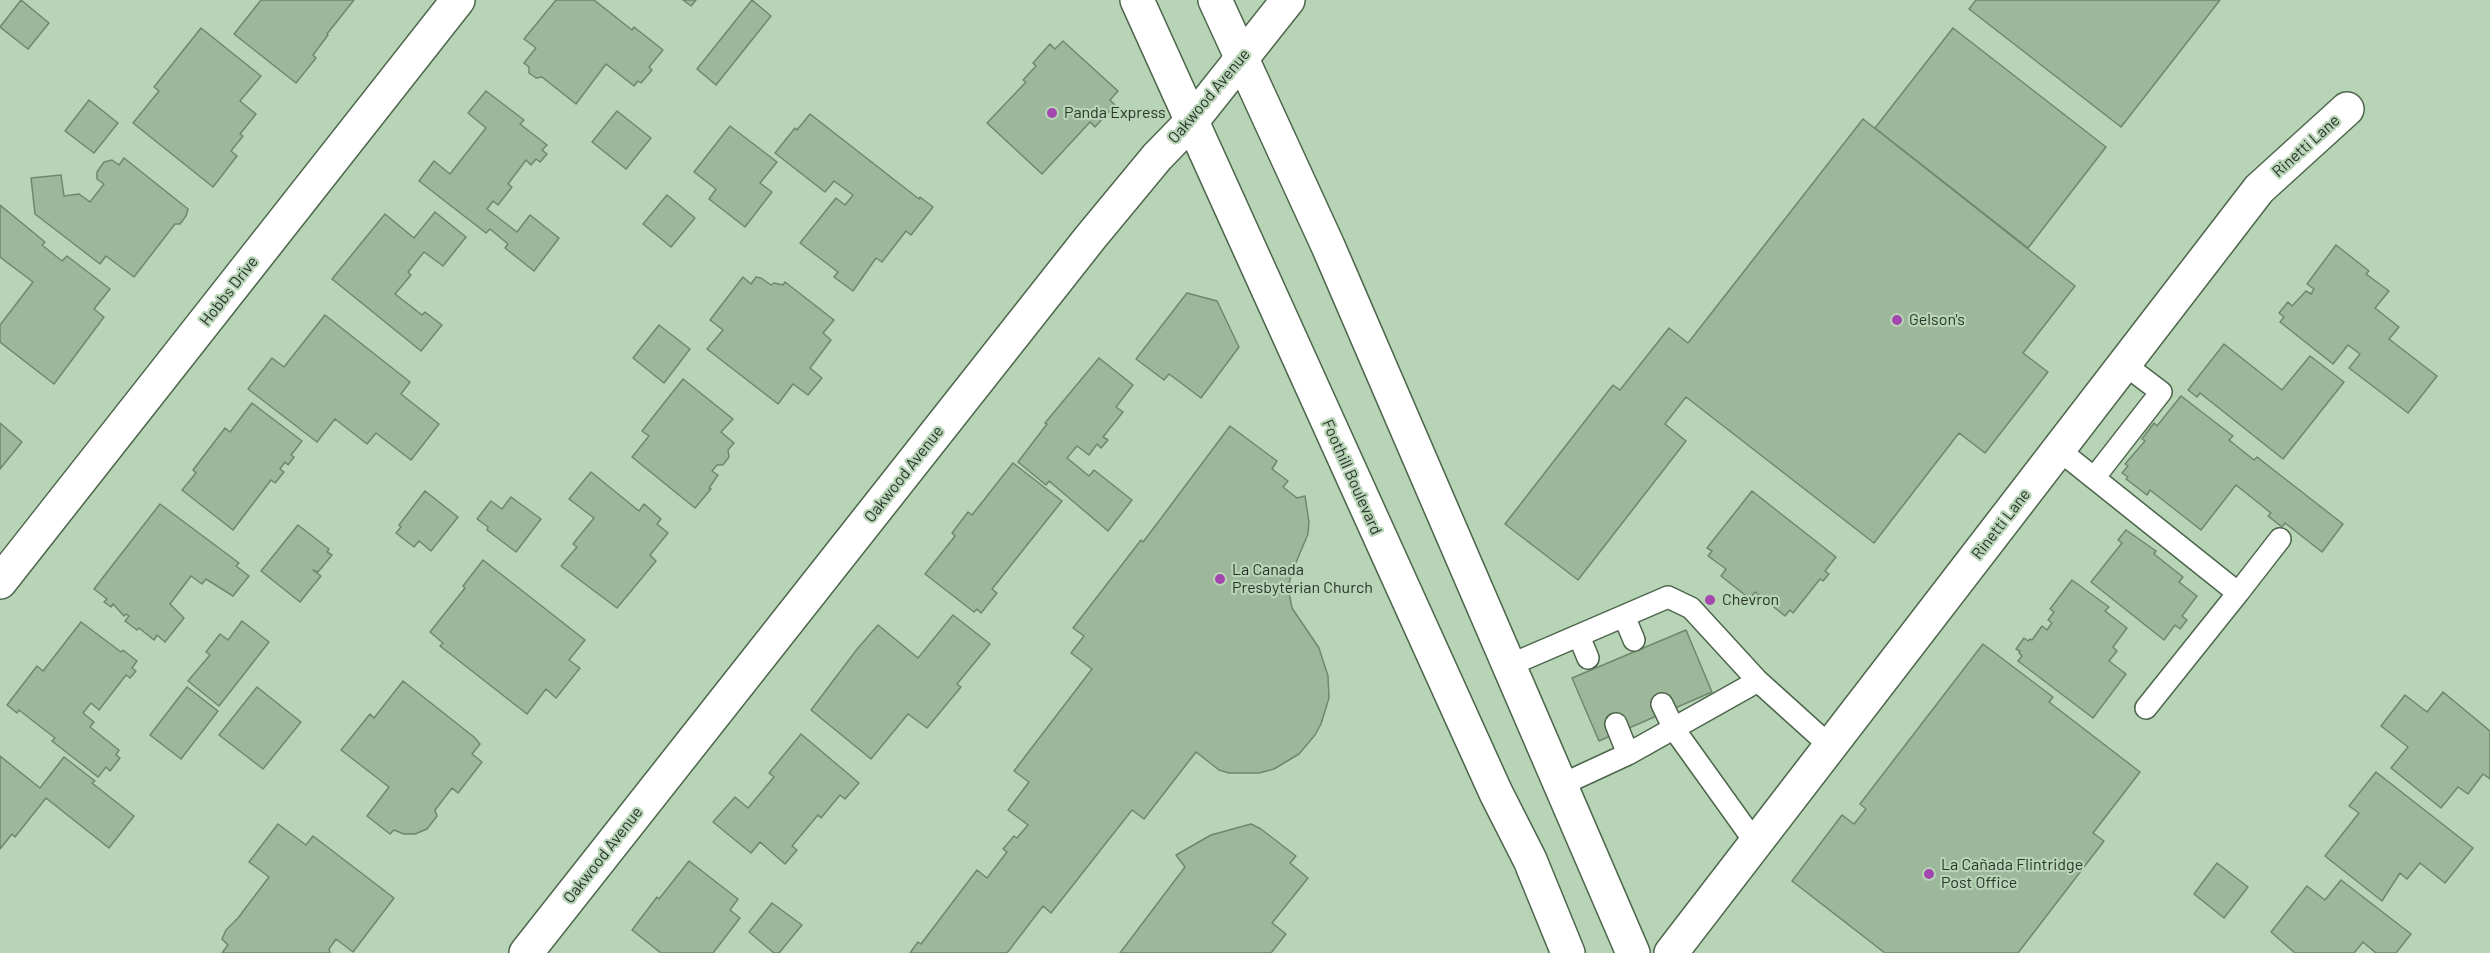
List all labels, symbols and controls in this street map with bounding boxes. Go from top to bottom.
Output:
street label: Oakwood Avenue [1164,45,1254,147]
place label: Panda Express [1064,103,1166,123]
marker: Panda Express [1045,106,1059,120]
street label: Rinetti Lane [2268,111,2344,181]
street label: Hobbs Drive [196,252,262,330]
place label: Gelson's [1909,310,1965,330]
marker: Gelson's [1890,313,1904,327]
street label: Foothill Boulevard [1318,416,1386,538]
street label: Oakwood Avenue [860,422,948,526]
street label: Rinetti Lane [1968,485,2034,563]
place label: La Canada Presbyterian Church [1232,560,1373,598]
marker: La Canada Presbyterian Church [1213,572,1227,586]
place label: Chevron [1722,590,1779,610]
marker: Chevron [1703,593,1717,607]
street label: Oakwood Avenue [559,803,647,907]
place label: La Cañada Flintridge Post Office [1941,855,2083,893]
marker: La Cañada Flintridge Post Office [1922,867,1936,881]

